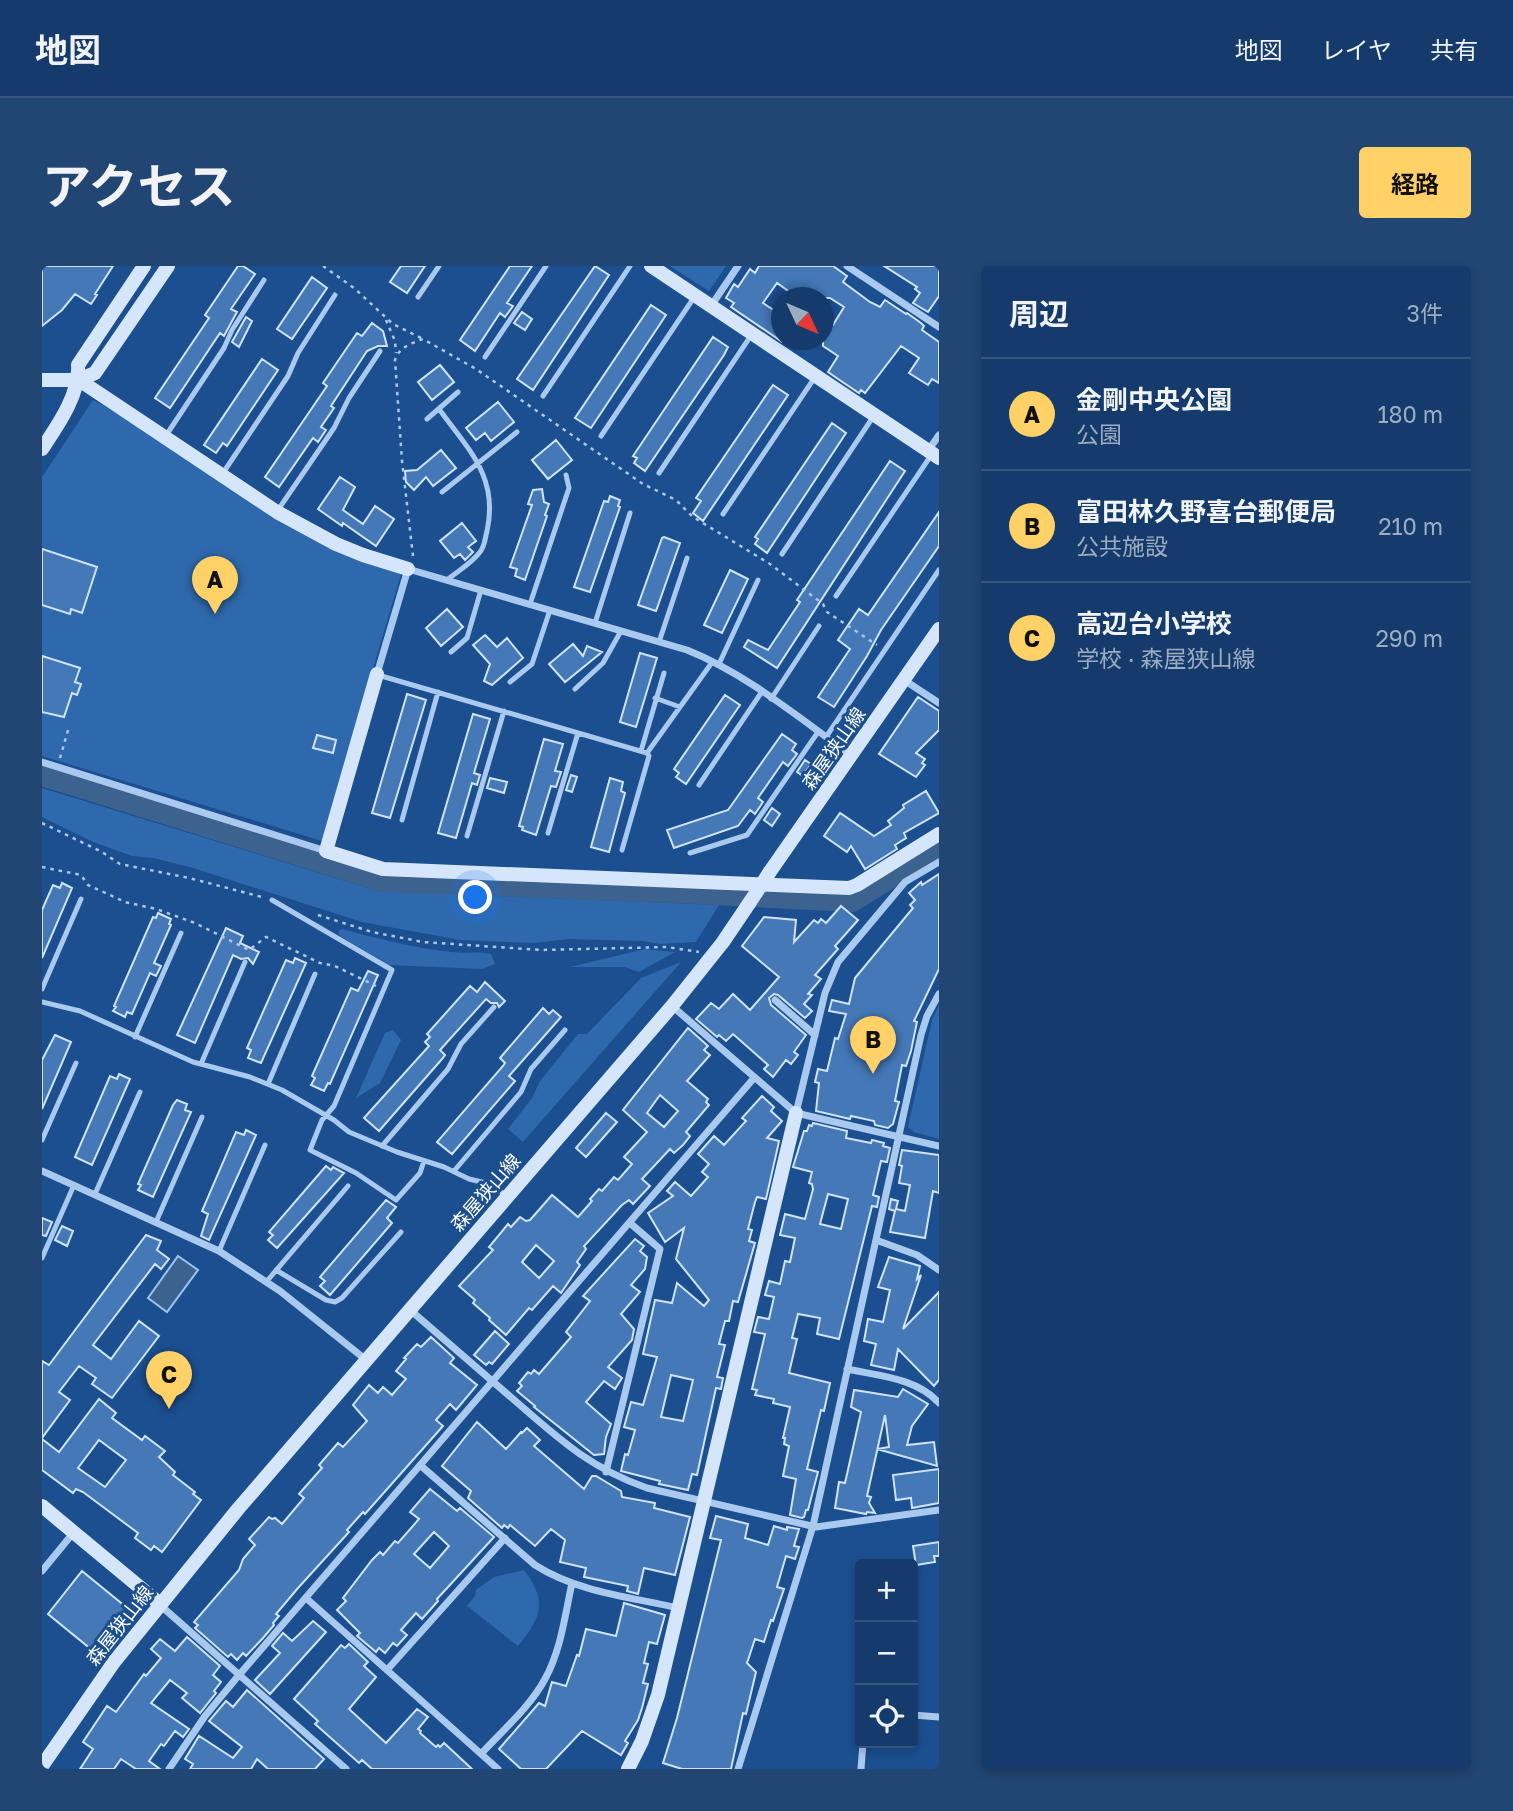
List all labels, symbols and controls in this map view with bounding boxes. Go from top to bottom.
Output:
text: 地図 [35,30,101,69]
text: 地図 [1235,35,1283,64]
text: レイヤ [1321,35,1392,64]
text: 共有 [1430,35,1478,64]
button: 経路 [1359,147,1471,218]
text: アクセス [42,156,236,215]
north arrow [771,287,834,350]
text: 周辺 [1009,296,1069,332]
text: 3件 [1407,299,1443,327]
text: 金剛中央公園 [1076,384,1232,415]
text: A [1024,400,1040,428]
text: 180 m [1377,400,1443,428]
text: 公園 [1076,420,1122,448]
text: 富田林久野喜台郵便局 [1076,496,1336,527]
text: B [1024,512,1040,540]
text: 210 m [1378,512,1443,540]
text: 公共施設 [1076,532,1168,560]
pin: A [192,556,238,614]
text: 高辺台小学校 [1076,608,1232,639]
text: C [1024,624,1040,652]
text: 290 m [1375,624,1443,652]
text: 学校 · 森屋狭山線 [1076,644,1255,672]
street label: 森屋狭山線 [796,702,870,794]
your location [458,880,492,914]
pin: B [850,1016,896,1074]
street label: 森屋狭山線 [445,1149,525,1235]
pin: C [146,1351,192,1409]
map controls [855,1559,918,1748]
button: + [855,1559,918,1622]
street label: 森屋狭山線 [81,1580,157,1670]
button: − [855,1622,918,1685]
button: locate [855,1685,918,1748]

